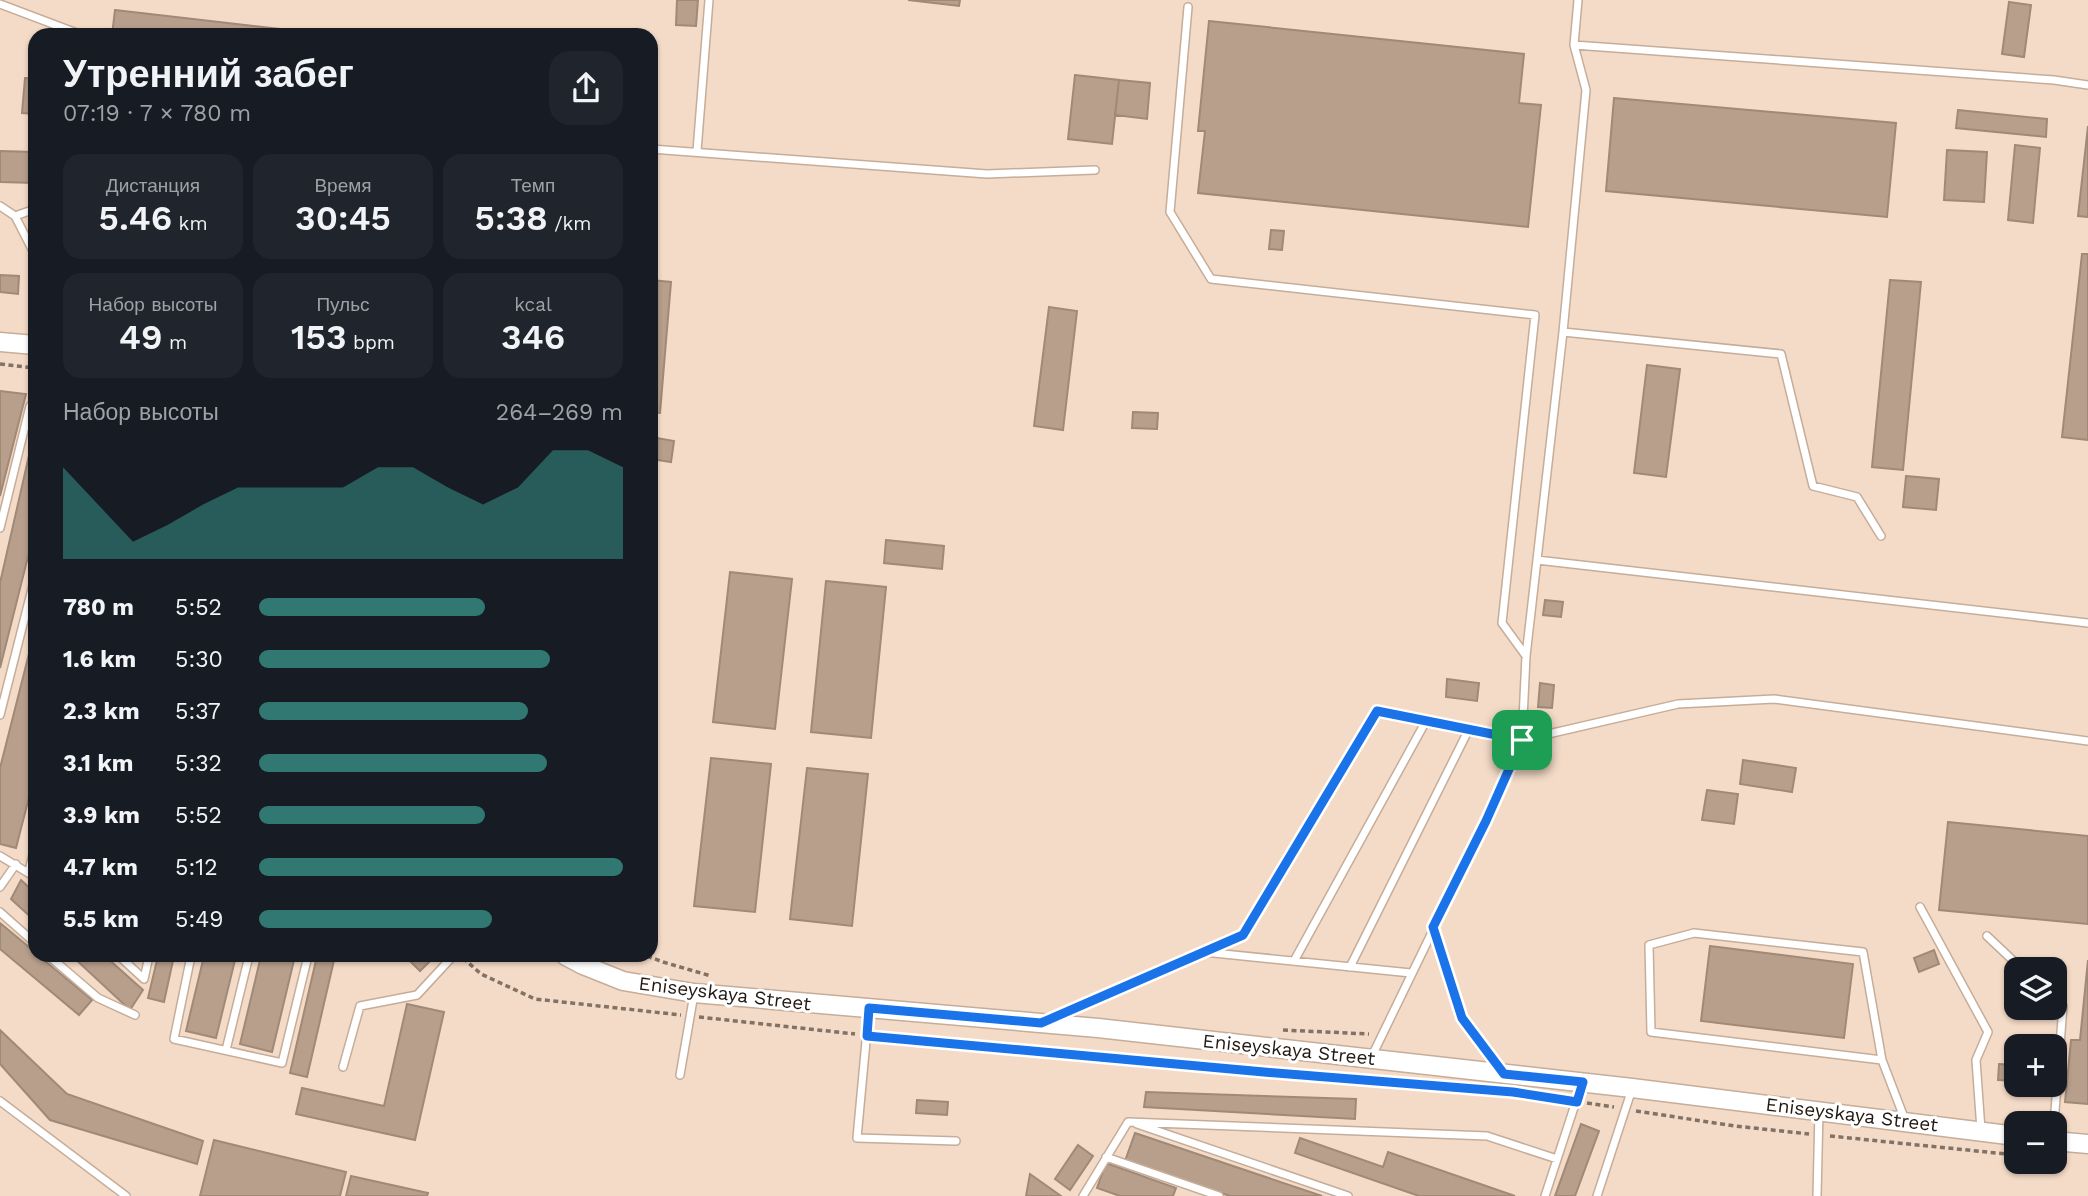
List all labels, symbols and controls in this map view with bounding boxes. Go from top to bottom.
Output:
button: share [549,51,623,125]
text: Утренний забег [63,52,354,96]
text: 07:19 · 7 × 780 m [63,100,251,127]
text: Дистанция [106,174,200,197]
text: Время [314,174,372,197]
text: Темп [511,174,555,197]
text: 5.46 [99,197,172,239]
text: 30:45 [295,197,391,239]
text: 5:38 [475,197,548,239]
text: km [172,212,207,235]
text: /km [548,212,591,235]
text: Набор высоты [89,293,217,316]
text: Пульс [316,293,370,316]
text: kcal [514,293,552,316]
text: 49 [119,316,163,358]
text: 153 [291,316,347,358]
text: 346 [501,316,565,358]
text: m [163,331,187,354]
text: bpm [347,331,395,354]
text: Набор высоты [63,399,219,426]
text: 264–269 m [496,399,623,426]
text: 780 m [63,594,134,621]
text: 5:52 [175,594,222,621]
text: 1.6 km [63,646,136,673]
text: 5:30 [175,646,223,673]
text: 2.3 km [63,698,140,725]
text: 5:37 [175,698,221,725]
pin [1492,710,1552,770]
icon: arrive [1503,721,1541,759]
text: 3.1 km [63,750,133,777]
text: 5:32 [175,750,222,777]
text: 3.9 km [63,802,140,829]
text: 5:52 [175,802,222,829]
text: 4.7 km [63,854,138,881]
text: 5:12 [175,854,218,881]
text: 5.5 km [63,906,139,933]
text: 5:49 [175,906,223,933]
map controls [2004,957,2067,1174]
button: layers [2004,957,2067,1020]
street label: Eniseyskaya Street [638,972,812,1015]
street label: Eniseyskaya Street [1202,1029,1376,1070]
button: + [2004,1034,2067,1097]
street label: Eniseyskaya Street [1765,1093,1939,1136]
button: − [2004,1111,2067,1174]

